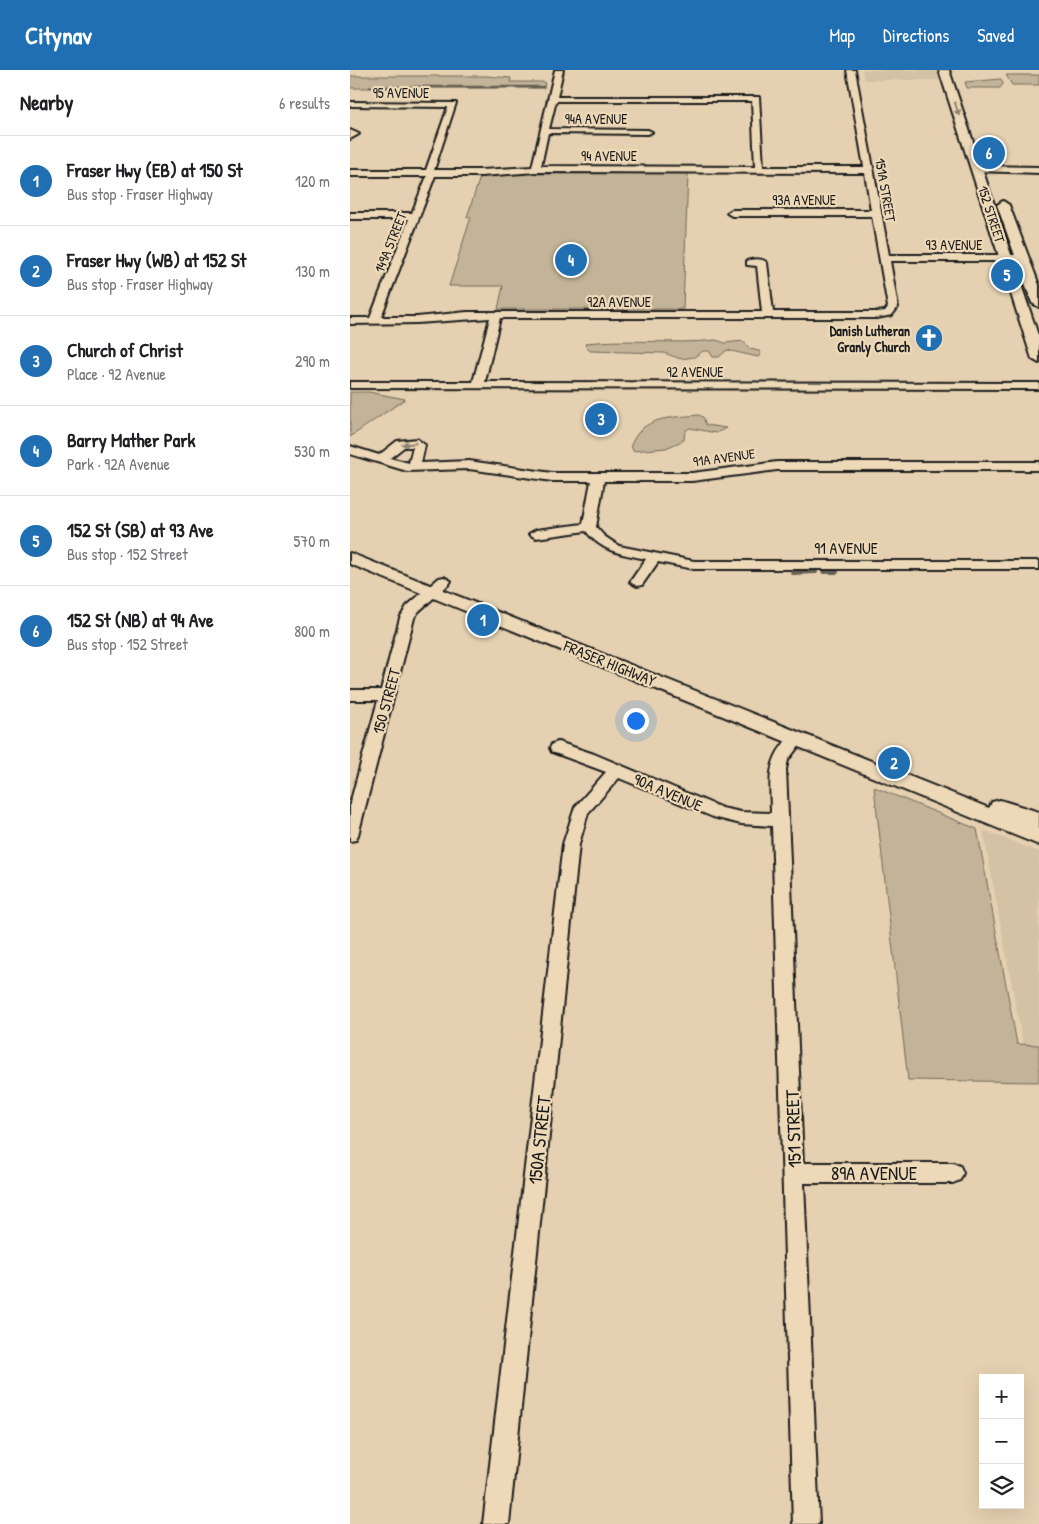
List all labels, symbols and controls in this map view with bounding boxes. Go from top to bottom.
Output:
text: Citynav [25,19,92,51]
text: Map [830,23,855,48]
text: Directions [883,23,949,48]
text: Saved [977,23,1014,48]
street label: 95 AVENUE [373,83,429,102]
text: Nearby [20,88,73,117]
text: 6 results [279,92,330,114]
one-way arrow [953,102,961,117]
street label: 94A AVENUE [565,109,627,128]
pin: 6 [973,134,1005,172]
street label: 94 AVENUE [581,146,637,165]
text: Fraser Hwy (EB) at 150 St [67,157,243,183]
street label: 151A STREET [871,157,901,224]
text: 1 [33,170,39,192]
text: 120 m [295,170,330,192]
text: Bus stop · Fraser Highway [67,183,213,205]
street label: 152 STREET [974,183,1010,245]
street label: 93A AVENUE [772,190,836,209]
street label: 149A STREET [369,208,411,275]
street label: 93 AVENUE [926,235,982,254]
pin: 4 [555,241,587,279]
text: Fraser Hwy (WB) at 152 St [67,247,246,273]
pin: 5 [991,256,1023,294]
text: 2 [32,260,40,282]
text: 130 m [295,260,330,282]
text: Bus stop · Fraser Highway [67,273,213,295]
street label: 92A AVENUE [587,292,651,311]
place label: Danish Lutheran Granly Church [830,321,910,358]
church icon: Danish Lutheran Granly Church [914,323,944,353]
text: Church of Christ [67,337,183,363]
text: 3 [32,350,40,372]
text: 290 m [295,350,330,372]
street label: 92 AVENUE [666,362,724,381]
text: Place · 92 Avenue [67,363,166,385]
pin: 3 [585,400,617,438]
text: Barry Mather Park [67,427,195,453]
text: 4 [33,440,39,462]
text: 530 m [294,440,330,462]
one-way arrow [400,440,416,448]
street label: 91A AVENUE [692,443,756,471]
text: Park · 92A Avenue [67,453,170,475]
text: 152 St (SB) at 93 Ave [67,517,213,543]
text: 5 [33,530,39,552]
text: 570 m [294,530,330,552]
street label: 91 AVENUE [814,537,878,559]
text: Bus stop · 152 Street [67,543,188,565]
pin: 1 [467,601,499,639]
text: 152 St (NB) at 94 Ave [67,607,213,633]
text: 6 [33,620,39,642]
text: 800 m [294,620,330,642]
text: Bus stop · 152 Street [67,633,188,655]
street label: FRASER HIGHWAY [560,634,659,691]
street label: 150 STREET [367,665,405,736]
your location [623,708,649,734]
pin: 2 [878,744,910,782]
street label: 90A AVENUE [630,768,706,816]
street label: 151 STREET [779,1088,807,1169]
street label: 150A STREET [521,1093,557,1186]
street label: 89A AVENUE [831,1160,918,1186]
map controls [979,1374,1024,1509]
button: + [979,1374,1024,1419]
button: − [979,1419,1024,1464]
button: layers [979,1464,1024,1509]

